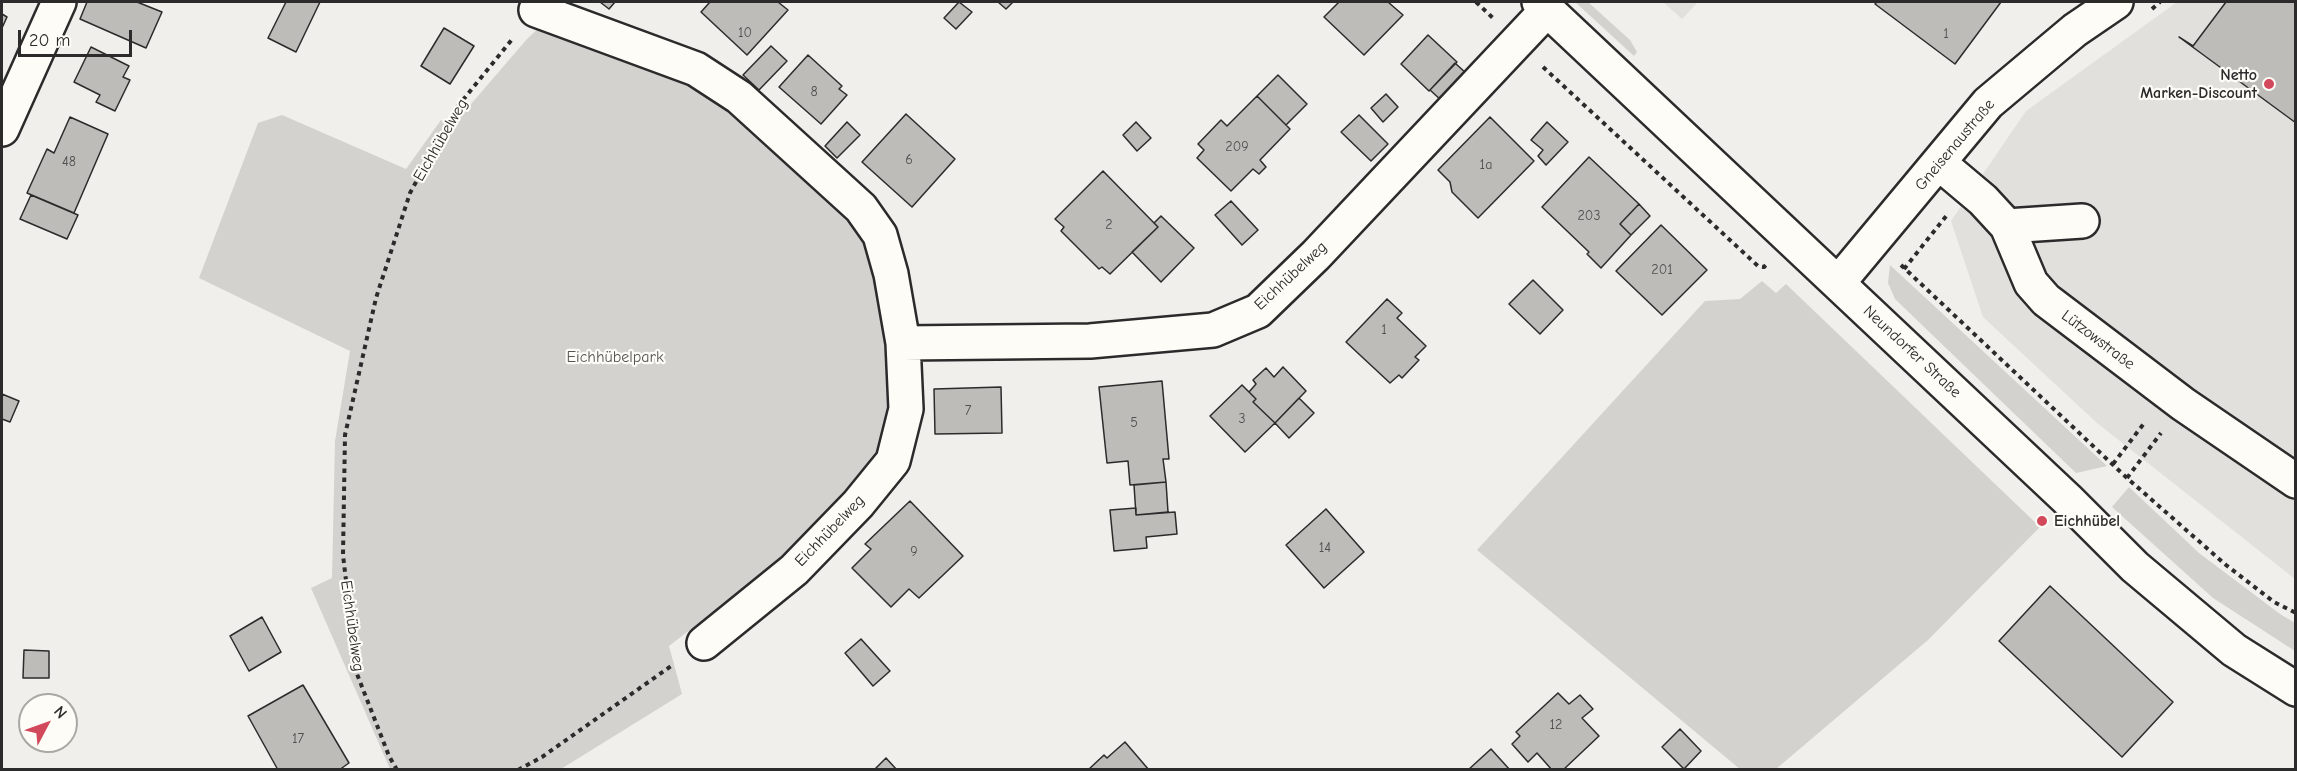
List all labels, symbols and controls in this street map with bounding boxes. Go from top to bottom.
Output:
scale bar [21,18,135,56]
house number: 10 [738,25,752,41]
house number: 1 [1943,26,1949,42]
text: 20 m [29,30,70,51]
place label: Netto Marken-Discount [2140,65,2257,103]
marker: Netto Marken-Discount [2262,77,2276,91]
house number: 8 [810,84,818,100]
street label: Eichhübelweg [410,95,472,185]
street label: Gneisenaustraße [1911,95,1999,195]
house number: 209 [1225,139,1249,155]
house number: 6 [905,152,913,168]
house number: 48 [62,154,76,170]
house number: 1a [1480,157,1492,173]
house number: 203 [1578,208,1600,224]
house number: 2 [1105,217,1113,233]
street label: Eichhübelweg [1251,238,1331,314]
house number: 201 [1651,262,1673,278]
street label: Neundorfer Straße [1859,302,1965,402]
street label: Lützowstraße [2057,306,2139,374]
house number: 1 [1381,322,1387,338]
park label: Eichhübelpark [566,347,664,367]
house number: 7 [965,403,971,419]
house number: 3 [1238,411,1246,427]
house number: 5 [1130,415,1138,431]
street label: Eichhübelweg [791,491,869,571]
place label: Eichhübel [2054,511,2120,531]
marker: Eichhübel [2035,514,2049,528]
house number: 14 [1319,540,1331,556]
house number: 9 [910,544,918,560]
street label: Eichhübelweg [336,579,368,673]
north arrow [18,693,78,753]
text: N [50,703,70,722]
house number: 12 [1550,717,1562,733]
house number: 17 [292,731,304,747]

